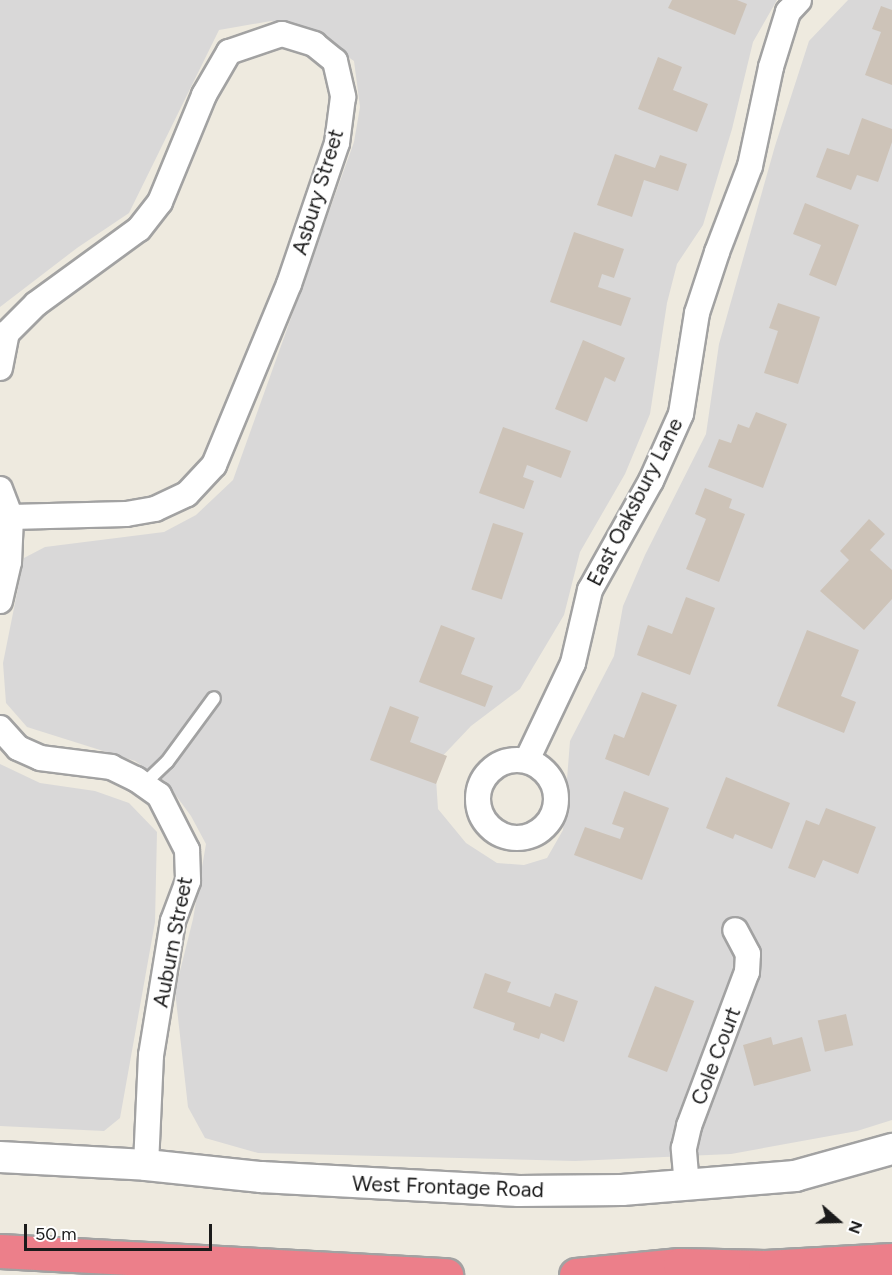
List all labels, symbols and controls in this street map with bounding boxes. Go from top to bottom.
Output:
street label: Asbury Street [287,126,349,258]
street label: East Oaksbury Lane [582,414,688,590]
street label: Auburn Street [148,874,198,1010]
street label: Cole Court [686,1004,746,1108]
street label: West Frontage Road [352,1171,544,1203]
north arrow [808,1191,868,1251]
scale bar [27,1212,214,1250]
text: N [844,1218,866,1236]
text: 50 m [35,1223,77,1245]

